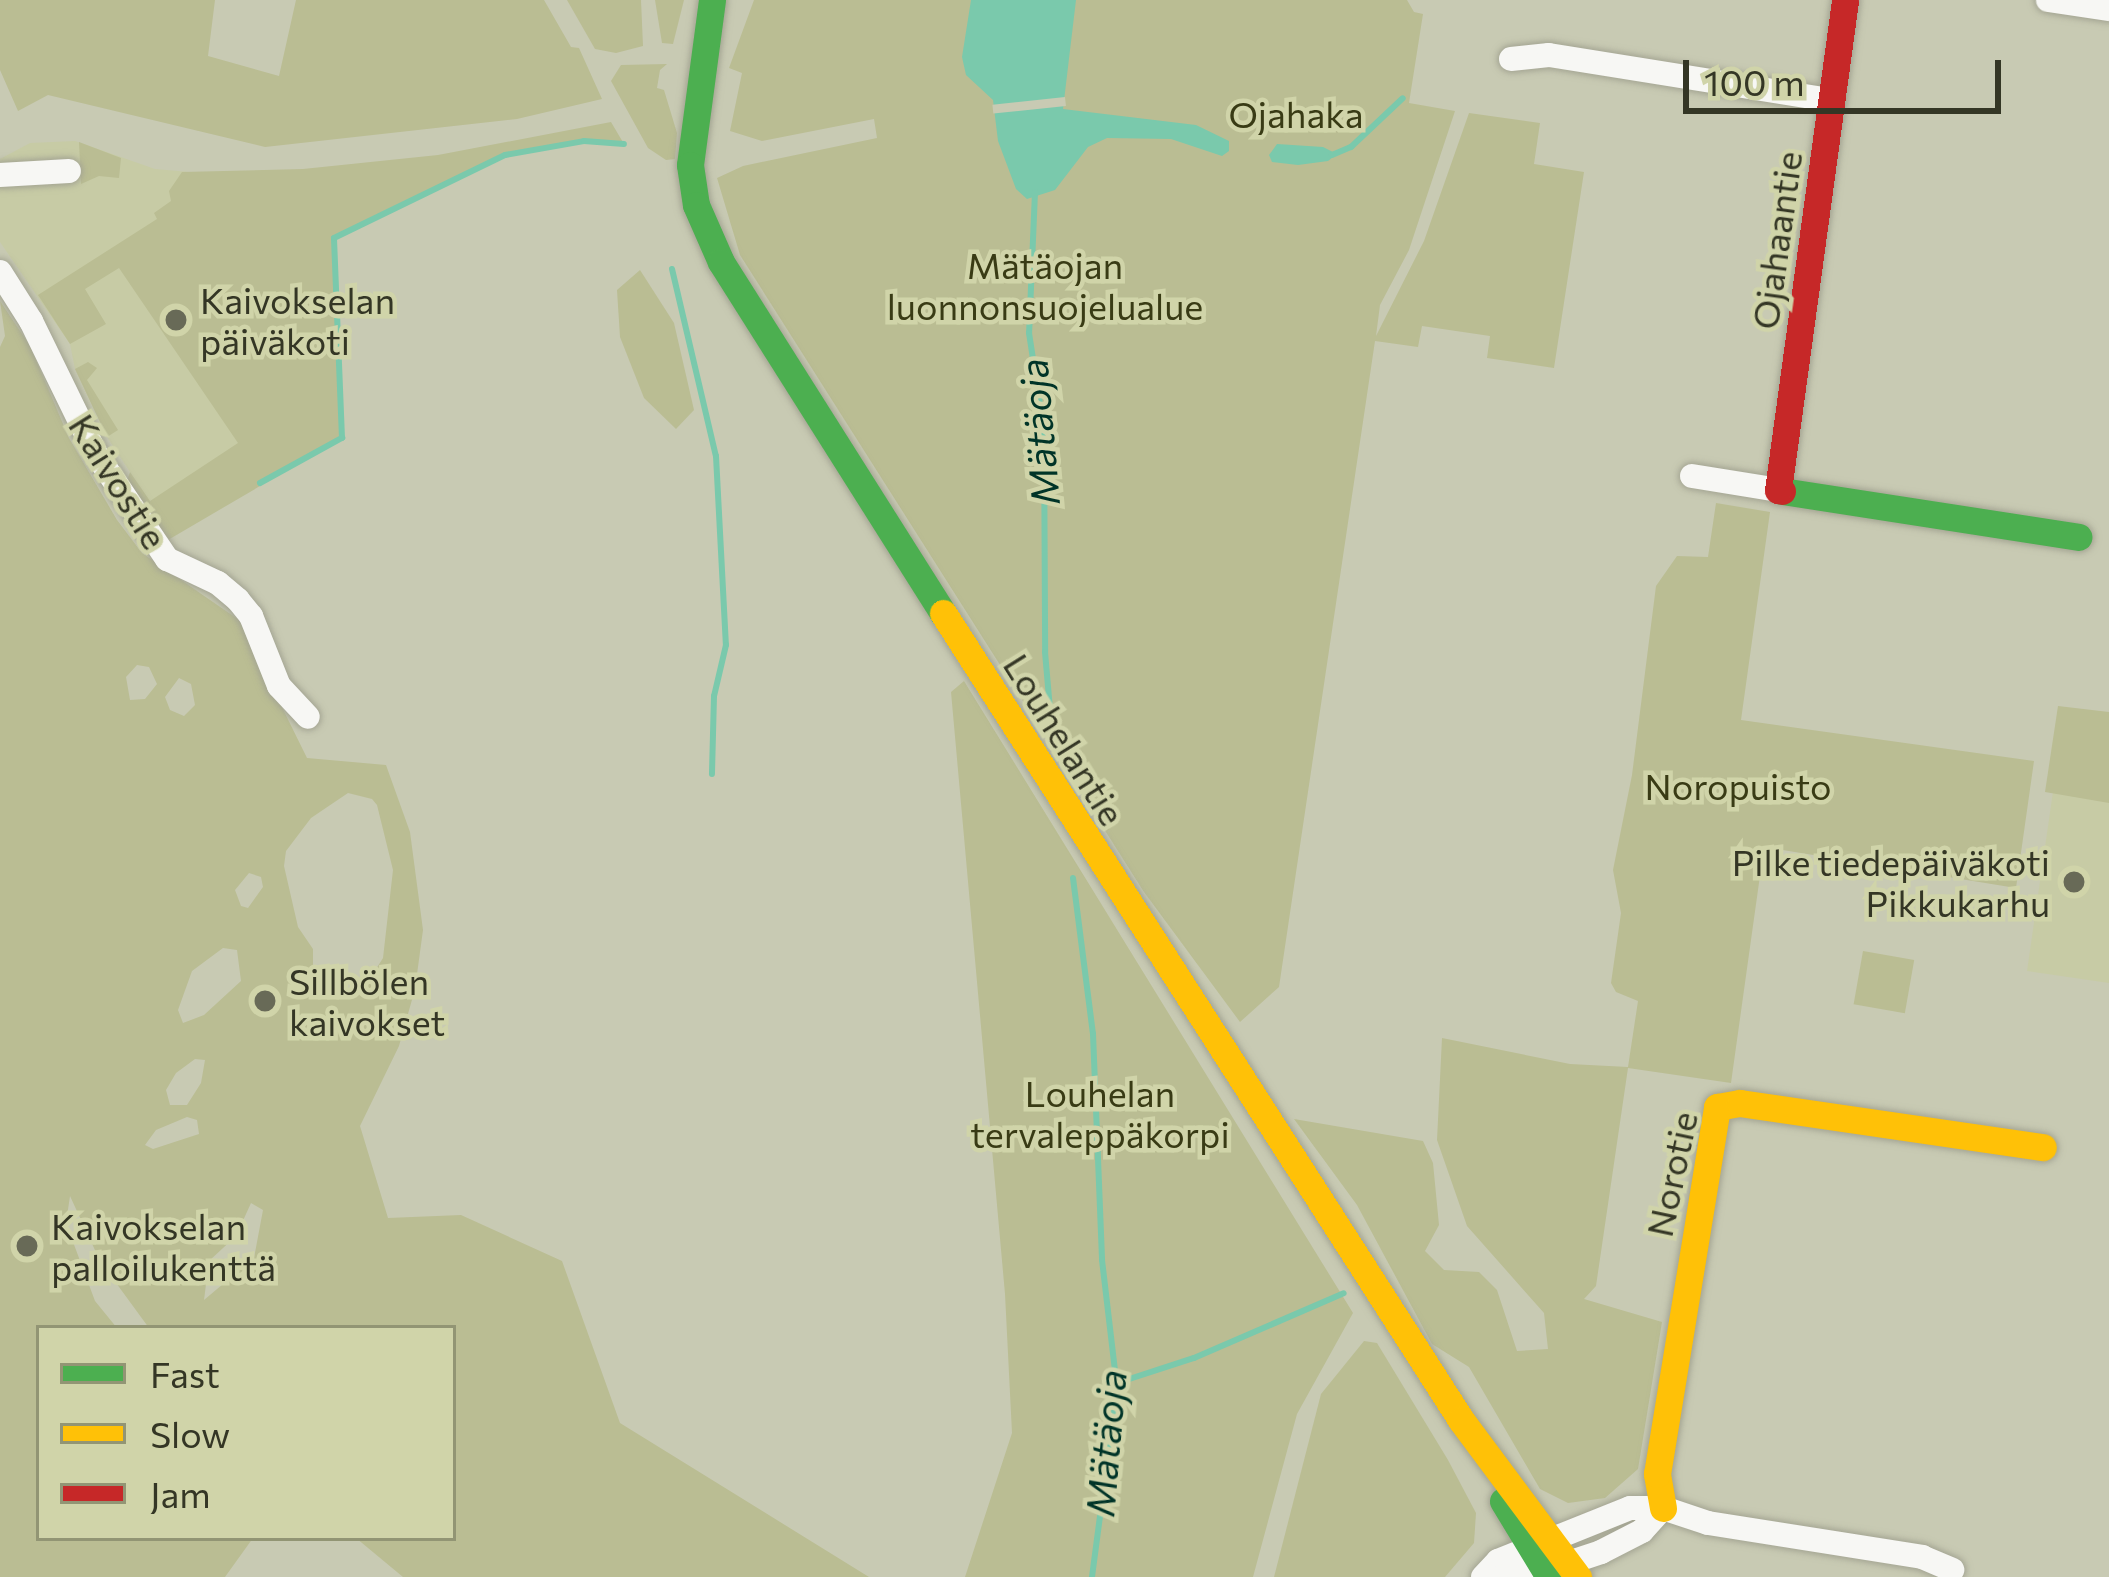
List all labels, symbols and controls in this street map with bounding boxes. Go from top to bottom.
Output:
scale bar [1689,36,2007,110]
text: 100 m [1704,59,1805,103]
park label: Ojahaka [1228,92,1364,136]
street label: Ojahaantie [1742,148,1810,332]
park label: Mätäojan luonnonsuojelualue [887,242,1203,327]
place label: Kaivokselan päiväkoti [200,277,395,362]
marker: Kaivokselan päiväkoti [163,307,189,333]
water label: Mätäoja [1008,357,1068,507]
street label: Kaivostie [61,406,177,556]
street label: Louhelantie [995,646,1135,832]
park label: Noropuisto [1645,764,1831,808]
place label: Pilke tiedepäiväkoti Pikkukarhu [1732,839,2050,924]
marker: Pilke tiedepäiväkoti Pikkukarhu [2061,869,2087,895]
place label: Sillbölen kaivokset [289,958,445,1043]
marker: Sillbölen kaivokset [252,988,278,1014]
park label: Louhelan tervaleppäkorpi [970,1070,1230,1155]
street label: Norotie [1637,1108,1705,1240]
place label: Kaivokselan palloilukenttä [51,1203,276,1288]
marker: Kaivokselan palloilukenttä [14,1233,40,1259]
legend [36,1325,456,1541]
text: Fast [150,1351,220,1395]
water label: Mätäoja [1075,1368,1135,1518]
text: Slow [150,1411,230,1455]
text: Jam [150,1471,211,1515]

